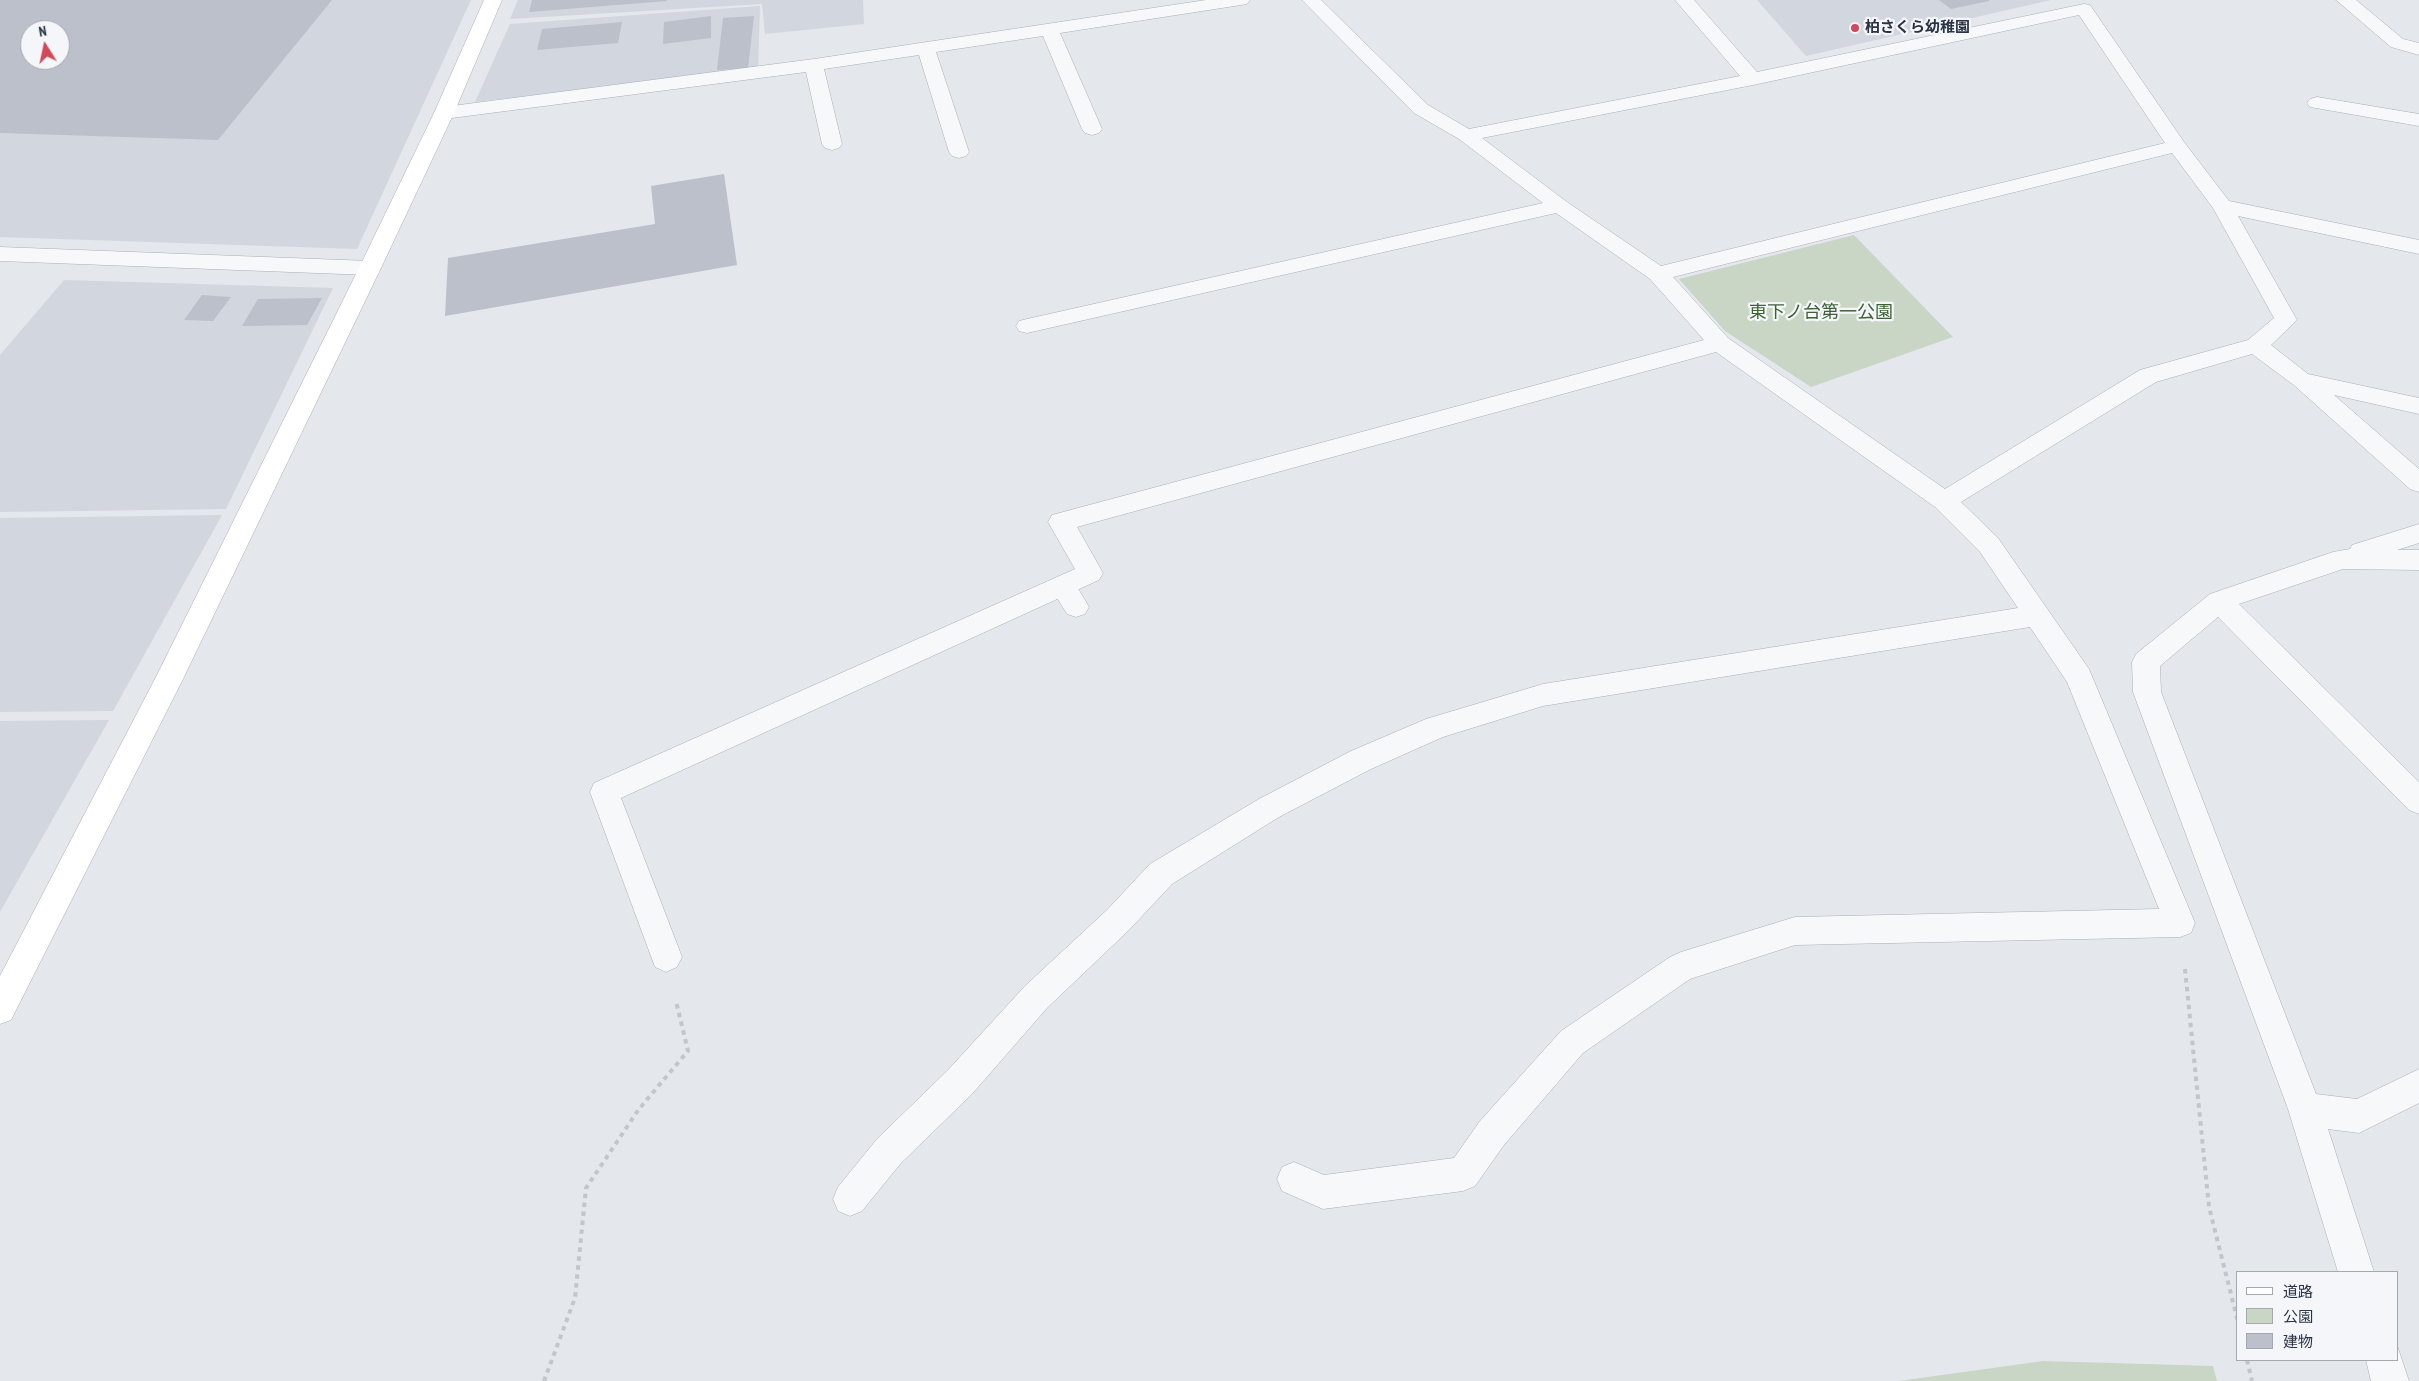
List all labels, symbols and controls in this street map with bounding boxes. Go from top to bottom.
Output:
place label: 柏さくら幼稚園 [1865,19,1970,37]
north arrow [20,20,70,70]
text: N [37,22,48,41]
marker: 柏さくら幼稚園 [1849,22,1861,34]
park label: 東下ノ台第一公園 [1749,302,1893,324]
legend [2236,1271,2399,1361]
text: 道路 [2283,1282,2313,1301]
text: 公園 [2283,1307,2313,1326]
text: 建物 [2283,1332,2313,1351]

